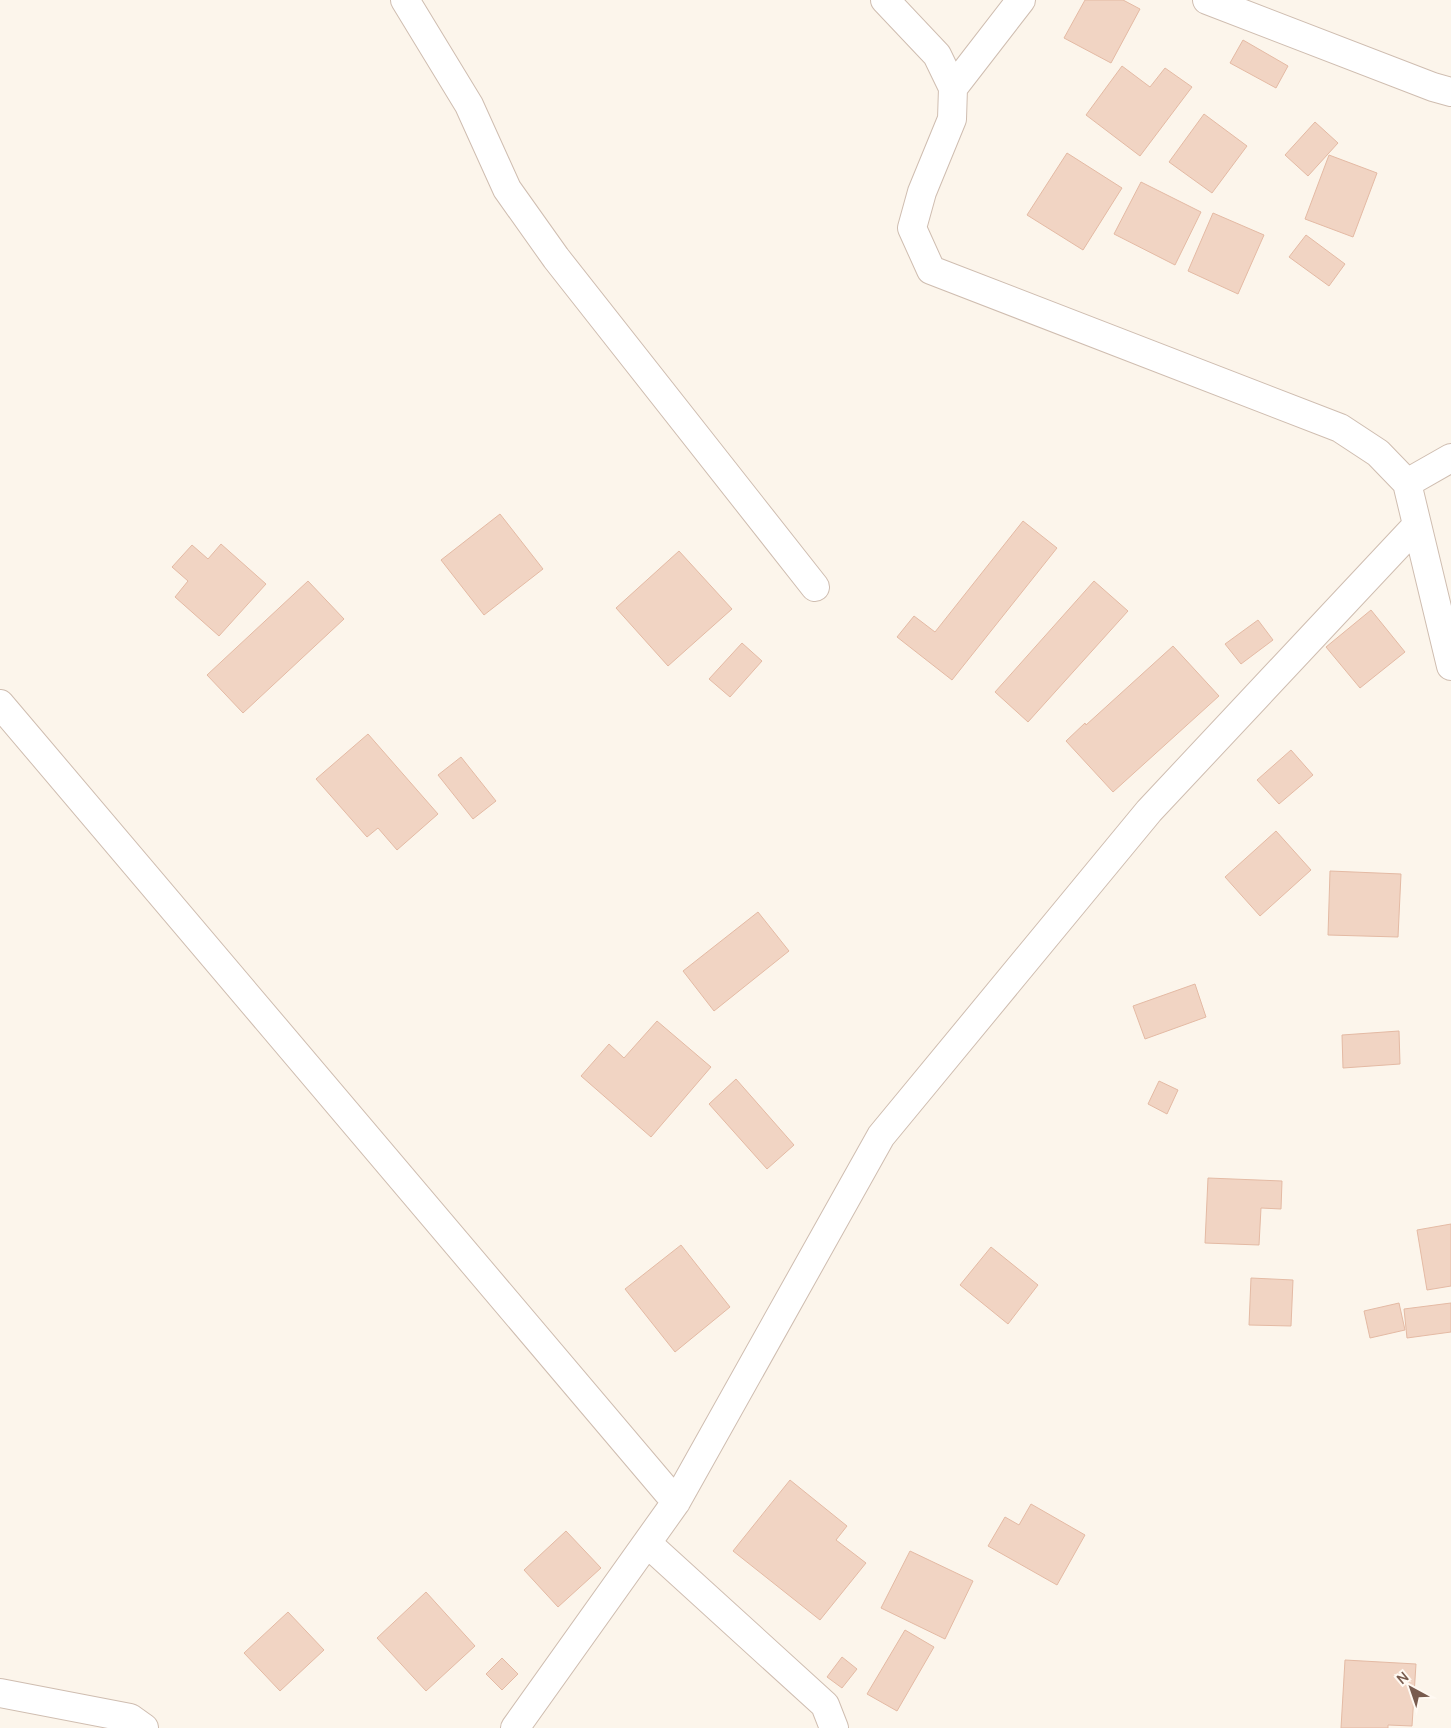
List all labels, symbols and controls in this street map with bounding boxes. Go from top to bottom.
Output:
north arrow [1386,1663,1436,1713]
text: N [1392,1667,1412,1688]

